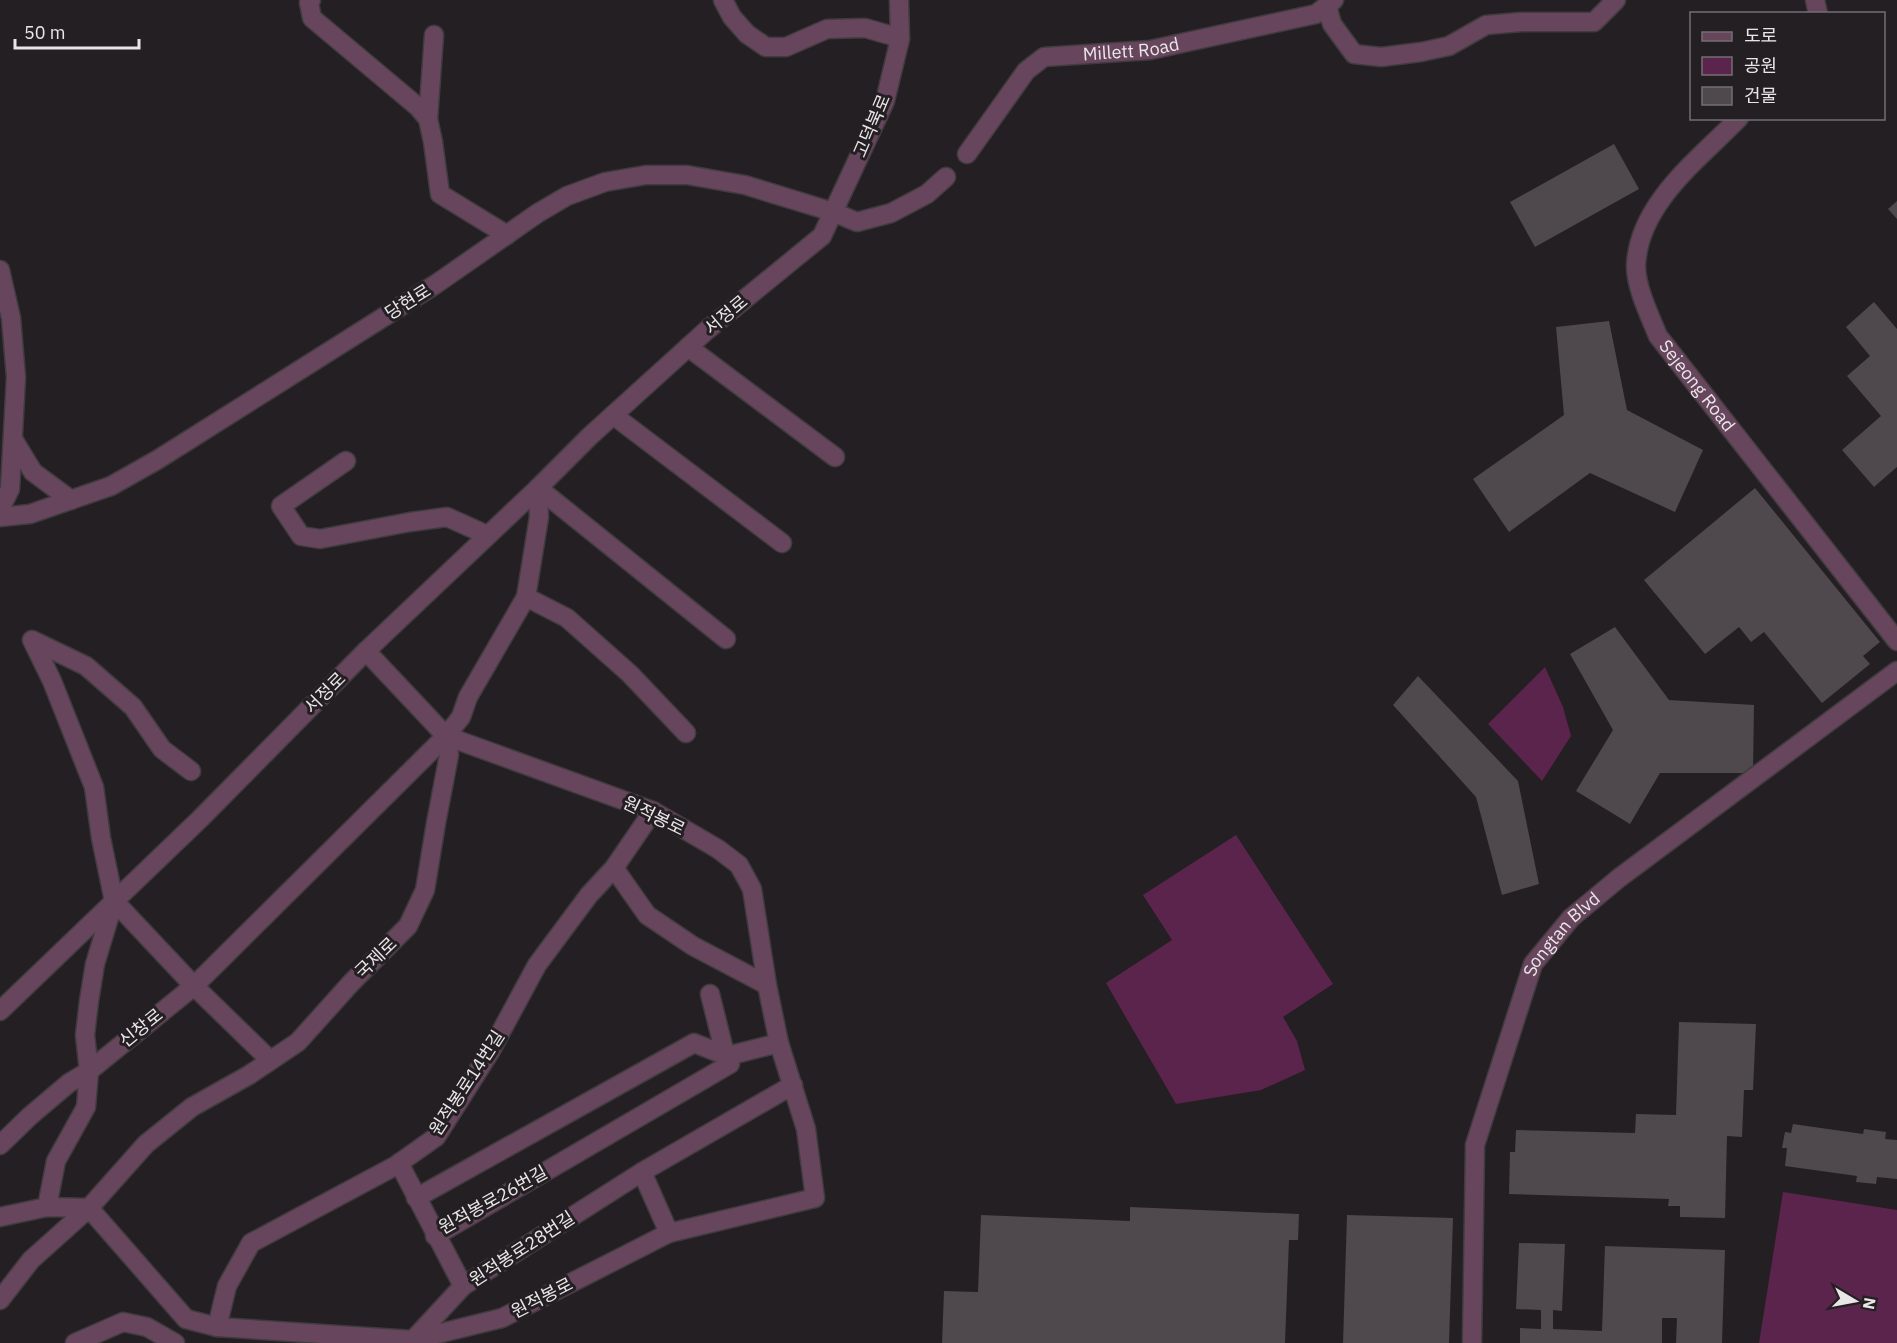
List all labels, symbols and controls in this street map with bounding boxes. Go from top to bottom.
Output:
scale bar [15,12,140,50]
legend [1690,12,1885,120]
text: 50 m [24,21,66,44]
text: 도로 [1744,24,1777,47]
street label: Millett Road [1082,32,1181,65]
text: 공원 [1744,54,1777,77]
text: 건물 [1744,84,1777,107]
street label: 고덕북로 [848,91,895,161]
street label: 당현로 [381,279,435,324]
street label: 서정로 [699,290,752,339]
street label: Sejeong Road [1654,335,1740,436]
street label: 서정로 [299,667,350,718]
street label: 원적봉로 [619,791,689,840]
street label: Songtan Blvd [1518,887,1605,979]
street label: 국제로 [350,932,402,983]
street label: 신창로 [114,1003,167,1052]
street label: 원적봉로14번길 [424,1026,509,1140]
street label: 원적봉로26번길 [434,1160,551,1239]
street label: 원적봉로28번길 [465,1206,579,1291]
north arrow [1825,1271,1885,1331]
street label: 원적봉로 [507,1272,577,1323]
text: N [1859,1296,1881,1311]

